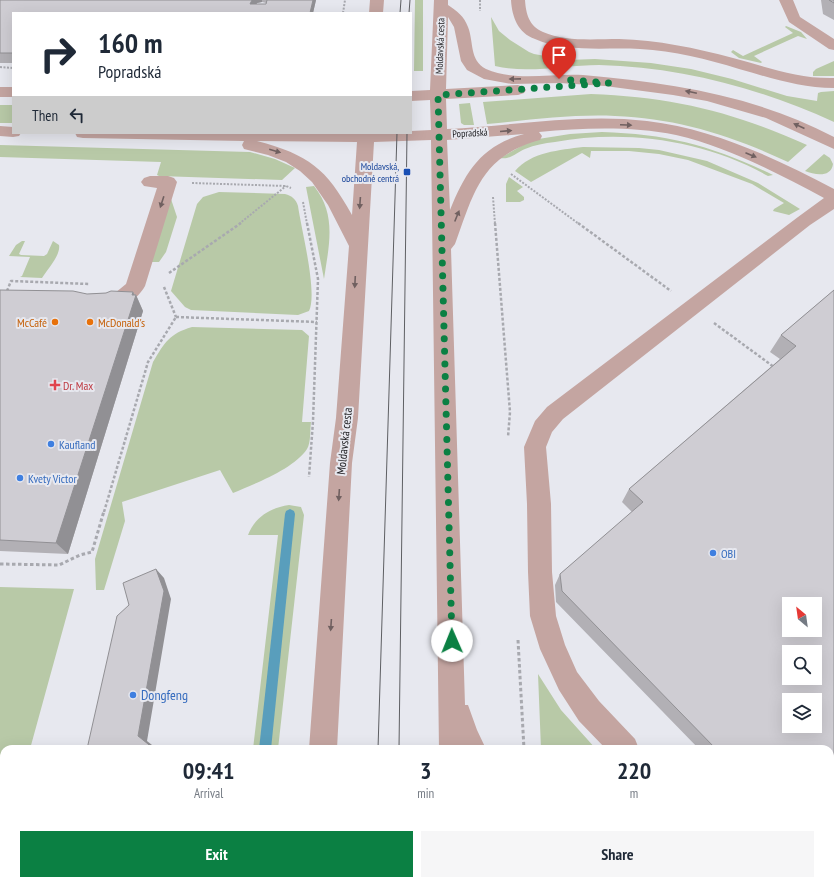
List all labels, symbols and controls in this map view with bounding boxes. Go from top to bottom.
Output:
street label: Moldavská cesta [433,18,447,74]
text: 160 m [98,24,162,61]
icon: right [32,28,84,80]
pin [542,38,576,79]
icon: arrive [548,44,570,66]
text: Popradská [98,60,161,83]
one-way arrow [508,76,521,82]
one-way arrow [685,89,697,95]
icon: left [66,104,88,126]
text: Then [32,106,58,125]
one-way arrow [620,121,632,128]
one-way arrow [793,123,805,130]
street label: Popradská [452,126,488,140]
one-way arrow [500,127,512,134]
one-way arrow [269,148,281,154]
one-way arrow [746,152,757,158]
place label: Moldavská, obchodné centrá [342,160,399,185]
marker: Moldavská, obchodné centrá [402,167,412,177]
one-way arrow [159,196,165,208]
one-way arrow [357,197,364,209]
one-way arrow [454,210,460,222]
one-way arrow [352,276,359,288]
place label: McCafé [17,315,47,330]
place label: McDonald's [98,315,145,330]
marker: McCafé [50,317,60,327]
marker: McDonald's [85,317,95,327]
place label: Dr. Max [63,378,93,393]
marker: Dr. Max [50,380,60,390]
street label: Moldavská cesta [333,406,355,475]
place label: Kaufland [59,437,96,452]
marker: Kaufland [46,439,56,449]
place label: Kvety Victor [28,471,77,486]
marker: Kvety Victor [15,473,25,483]
one-way arrow [336,489,343,501]
place label: OBI [721,546,736,561]
marker: OBI [708,548,718,558]
north arrow [782,597,822,637]
map controls [782,597,822,733]
one-way arrow [328,619,335,631]
position arrow [431,620,473,662]
button: search [782,645,822,685]
place label: Dongfeng [141,686,188,704]
marker: Dongfeng [128,690,138,700]
button: layers [782,693,822,733]
text: 09:41 [183,755,235,786]
text: 3 [420,755,431,786]
text: 220 [617,755,651,786]
text: Arrival [194,785,223,802]
text: min [417,785,434,802]
text: m [630,785,638,802]
button: Exit [20,831,413,877]
button: Share [421,831,814,877]

